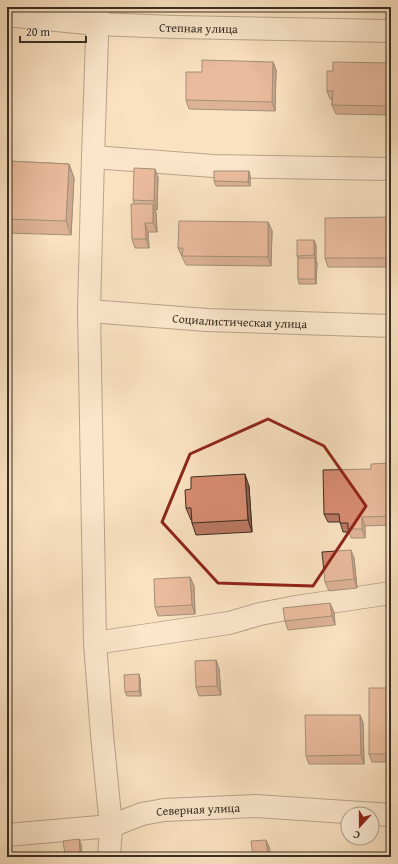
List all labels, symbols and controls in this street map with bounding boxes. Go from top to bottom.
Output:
scale bar [20,18,86,44]
street label: Степная улица [159,18,238,37]
text: 20 m [26,23,50,40]
street label: Социалистическая улица [172,309,308,332]
street label: Северная улица [155,798,241,820]
north arrow [340,806,380,846]
text: С [351,827,362,844]

